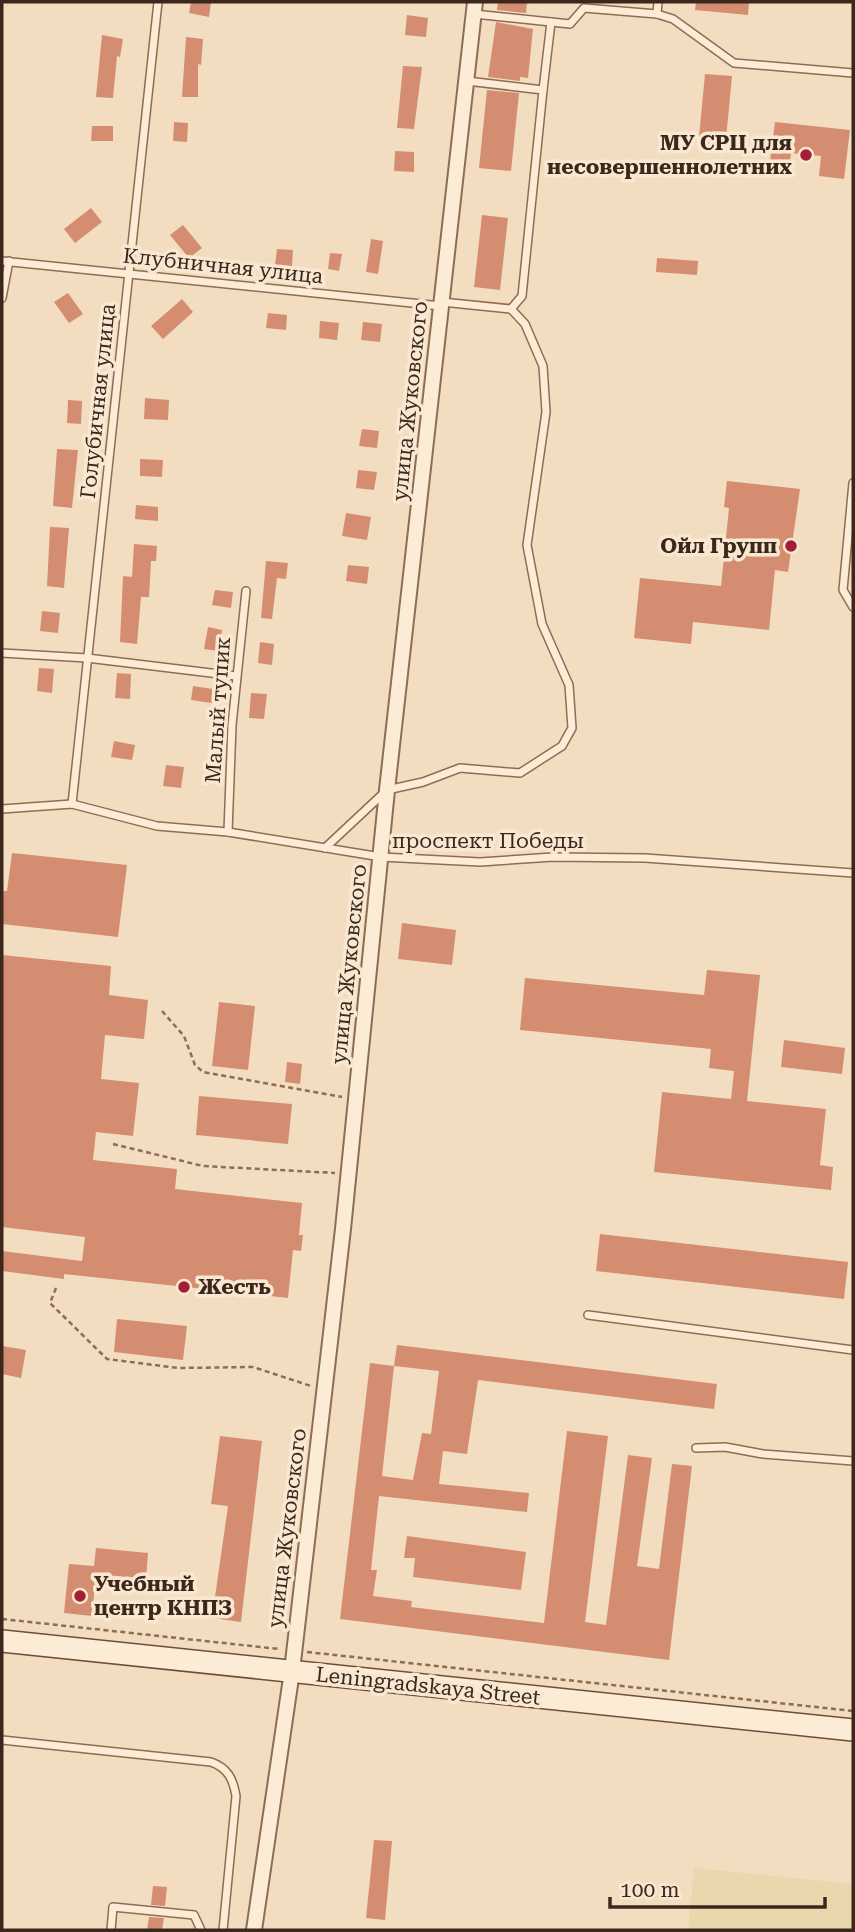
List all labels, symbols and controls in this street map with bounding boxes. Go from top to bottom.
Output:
place label: МУ СРЦ для несовершеннолетних [547,131,793,179]
marker: МУ СРЦ для несовершеннолетних [798,147,814,163]
street label: Клубничная улица [122,244,325,289]
street label: улица Жуковского [388,300,432,502]
street label: Голубичная улица [76,302,120,500]
place label: Ойл Групп [660,534,777,558]
marker: Ойл Групп [783,538,799,554]
street label: Малый тупик [201,636,235,784]
street label: проспект Победы [392,829,584,853]
street label: улица Жуковского [327,863,371,1065]
place label: Жесть [198,1275,271,1299]
marker: Жесть [176,1279,192,1295]
street label: улица Жуковского [263,1427,311,1629]
place label: Учебный центр КНПЗ [94,1572,232,1620]
marker: Учебный центр КНПЗ [72,1588,88,1604]
street label: Leningradskaya Street [314,1662,542,1710]
scale bar [610,1866,825,1910]
text: 100 m [620,1878,680,1902]

